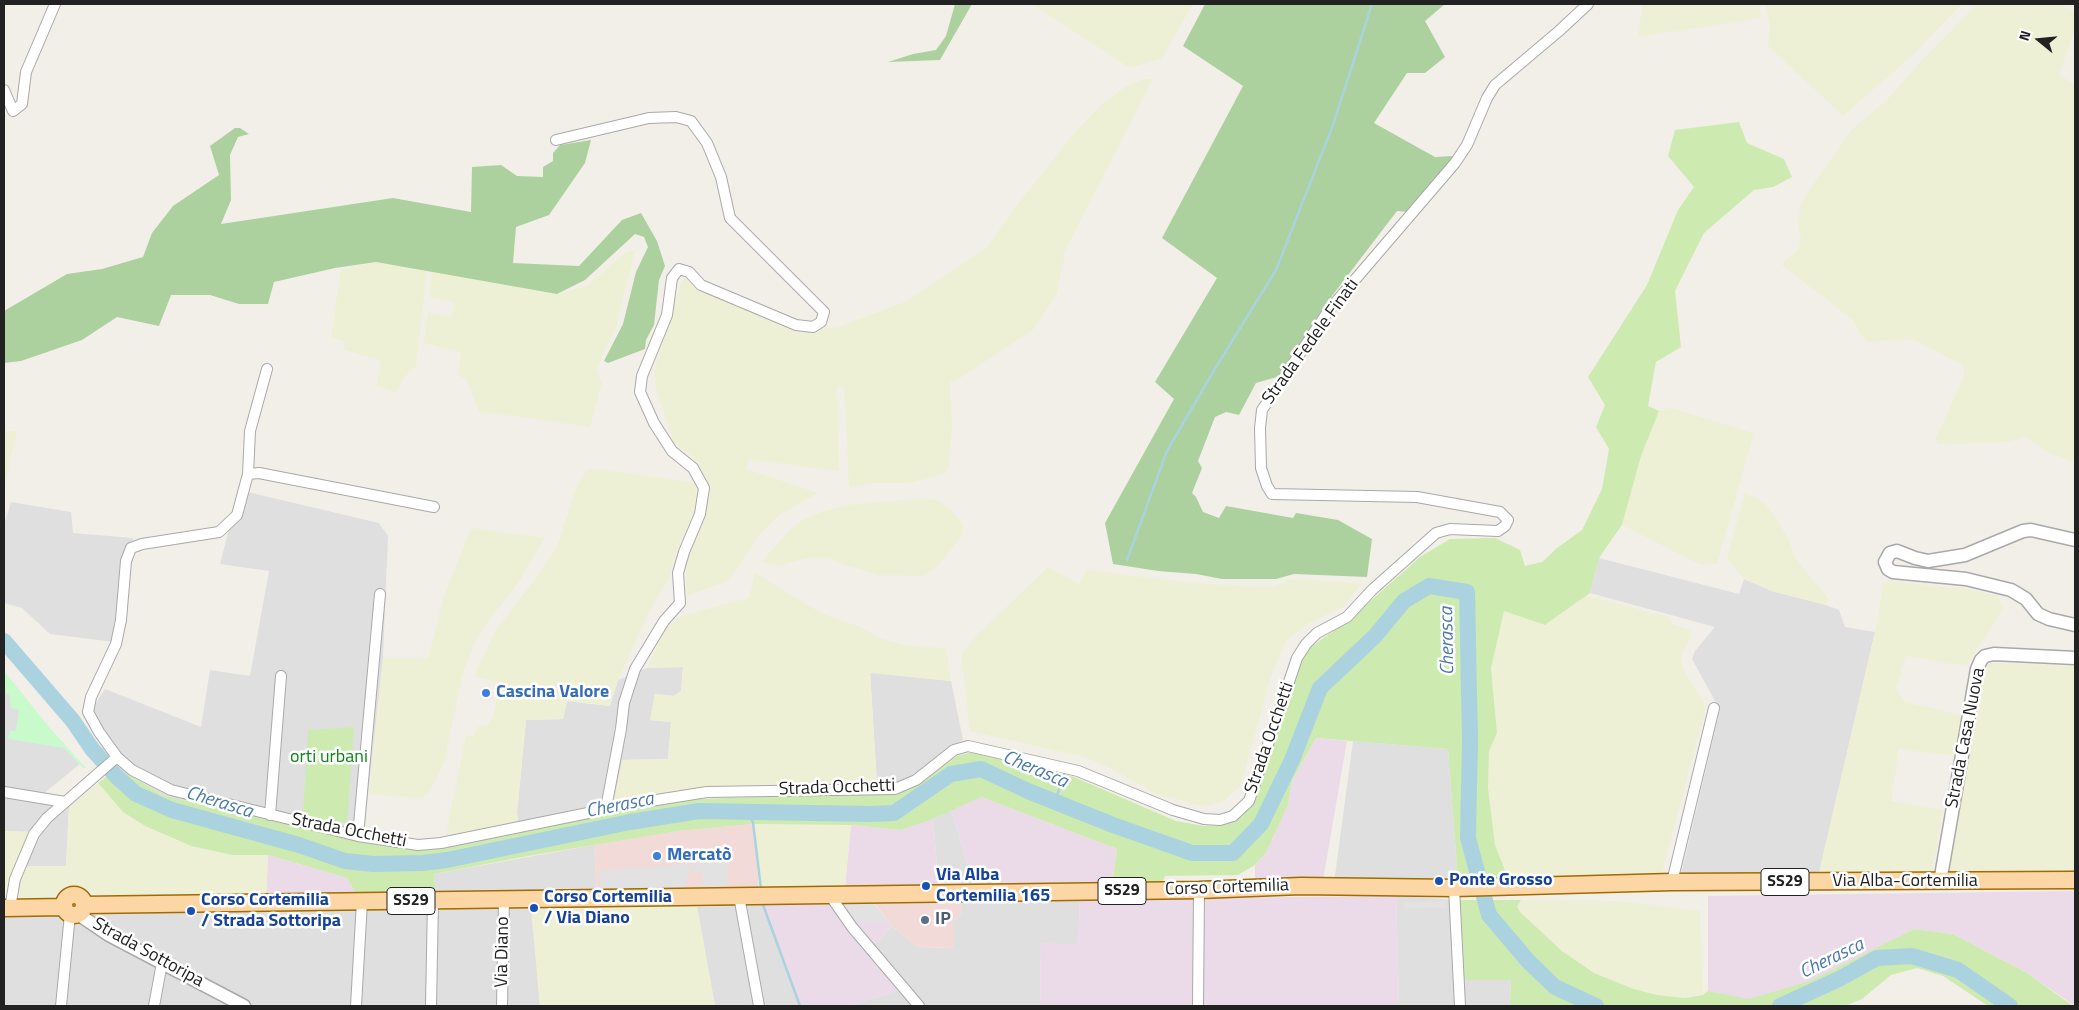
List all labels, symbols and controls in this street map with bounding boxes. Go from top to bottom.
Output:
north arrow [2014,15,2064,65]
text: N [2013,28,2036,43]
street label: Strada Fedele Finati [1258,275,1364,409]
water label: Cherasca [1436,607,1460,675]
street label: Strada Casa Nuova [1942,666,1990,810]
street label: Strada Occhetti [1241,679,1299,797]
place label: Cascina Valore [496,682,609,704]
marker: Cascina Valore [480,687,492,699]
water label: Cherasca [999,746,1071,794]
park label: orti urbani [290,747,368,769]
street label: Strada Occhetti [778,775,896,801]
water label: Cherasca [183,782,255,824]
water label: Cherasca [584,788,656,824]
street label: Strada Occhetti [290,809,408,853]
place label: Mercatò [667,845,732,867]
marker: Mercatò [651,850,663,862]
place label: Via Alba Cortemilia 165 [936,865,1050,908]
road number: SS29 [1761,869,1809,896]
place label: Ponte Grosso [1449,870,1553,892]
street label: Via Alba-Cortemilia [1832,871,1978,893]
street label: Corso Cortemilia [1165,875,1289,901]
marker: Ponte Grosso [1433,875,1445,887]
road number: SS29 [1098,878,1146,904]
marker: Via Alba Cortemilia 165 [920,880,932,892]
place label: Corso Cortemilia / Via Diano [544,887,672,930]
road number: SS29 [387,888,435,914]
place label: Corso Cortemilia / Strada Sottoripa [201,890,341,932]
marker: Corso Cortemilia / Via Diano [528,902,540,914]
marker: Corso Cortemilia / Strada Sottoripa [185,905,197,917]
place label: IP [935,909,951,931]
street label: Strada Sottoripa [89,914,207,992]
marker: IP [919,914,931,926]
street label: Via Diano [492,916,514,988]
water label: Cherasca [1796,934,1868,984]

